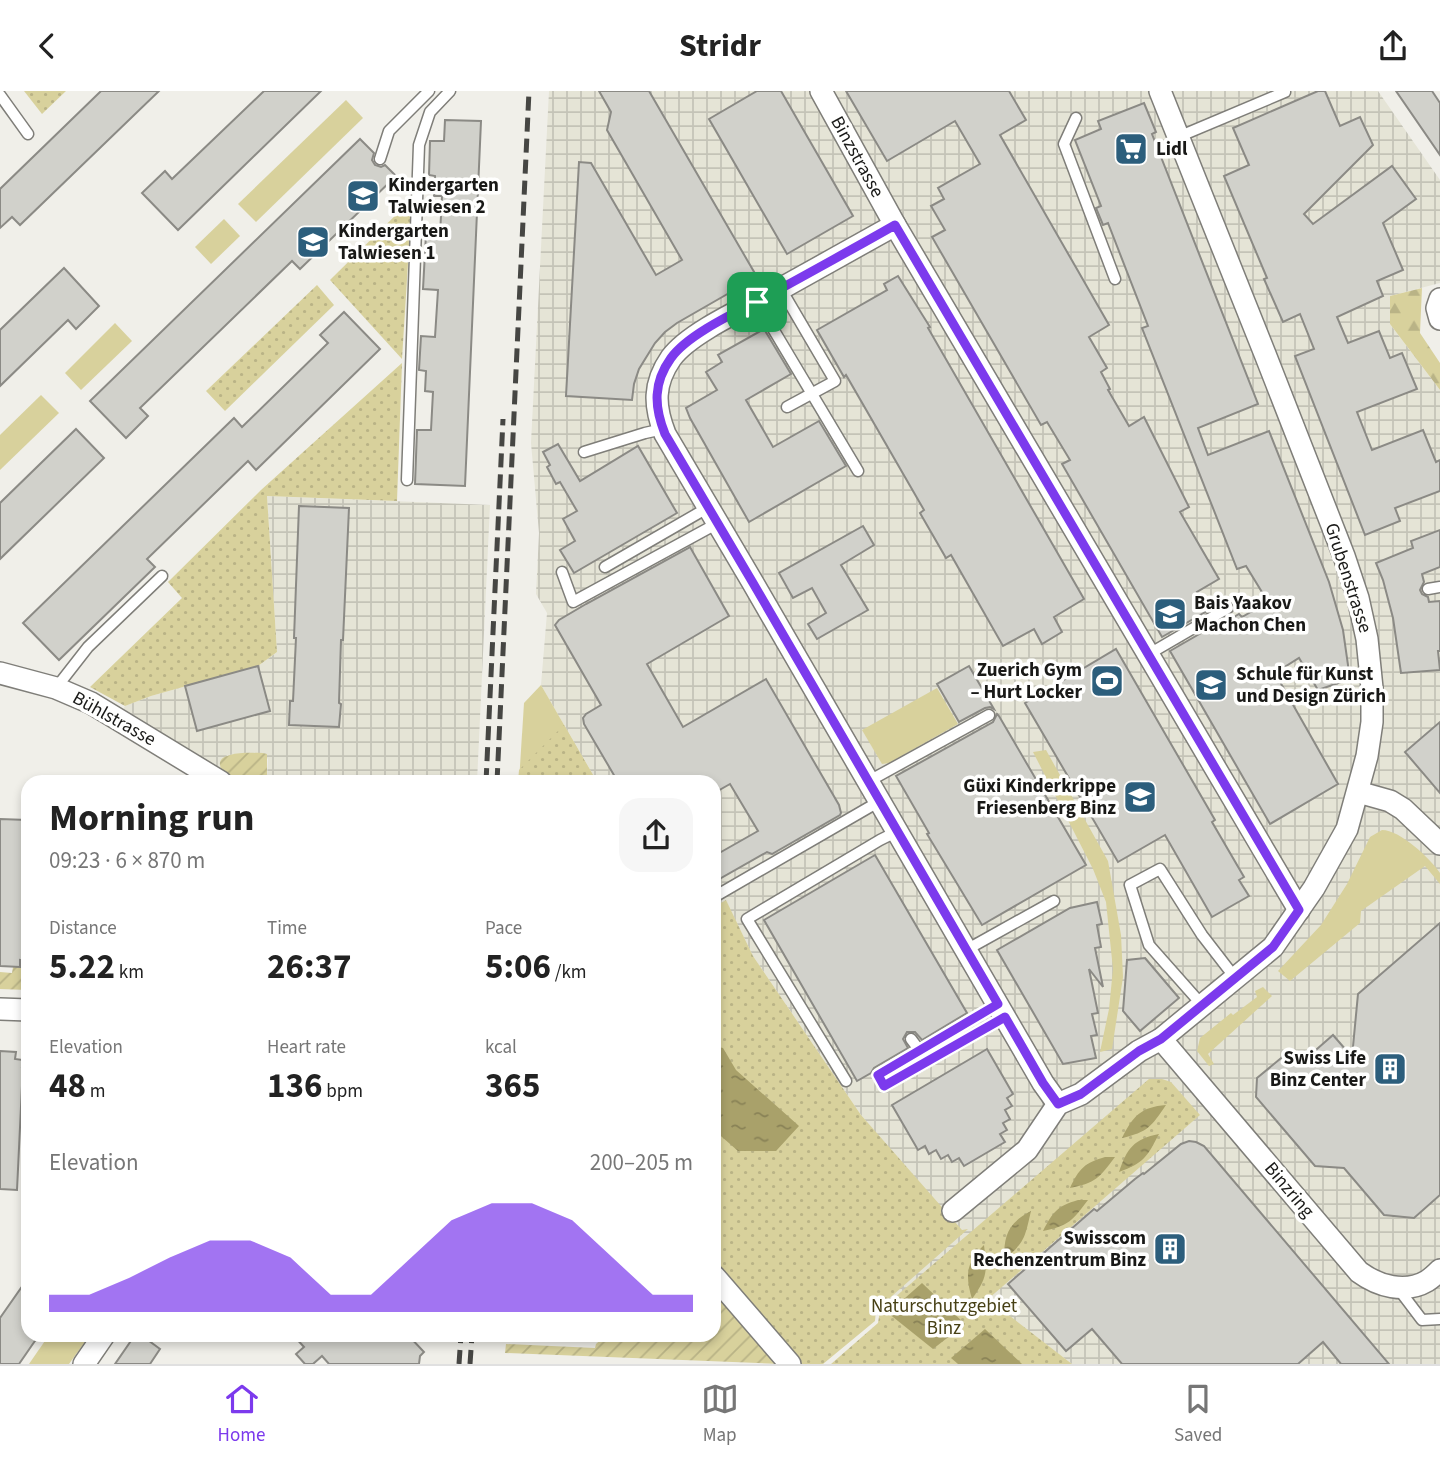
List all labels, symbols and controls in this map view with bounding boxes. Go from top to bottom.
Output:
text: Stridr [679,23,761,69]
icon: back [28,27,66,65]
icon: share [1374,27,1412,65]
street label: Binzstrasse [824,111,890,203]
supermarket icon: Lidl [1112,130,1150,168]
place label: Lidl [1156,136,1188,163]
place label: Kindergarten Talwiesen 2 [388,172,499,221]
school or university icon: Kindergarten Talwiesen 2 [344,177,382,215]
place label: Kindergarten Talwiesen 1 [338,218,449,267]
school or university icon: Kindergarten Talwiesen 1 [294,223,332,261]
pin [727,272,787,332]
icon: arrive [738,283,776,321]
street label: Grubenstrasse [1318,520,1378,636]
place label: Bais Yaakov Machon Chen [1194,590,1306,639]
school or university icon: Bais Yaakov Machon Chen [1151,595,1189,633]
place label: Zuerich Gym – Hurt Locker [971,657,1082,706]
place label: Schule für Kunst und Design Zürich [1236,661,1386,710]
sports icon: Zuerich Gym – Hurt Locker [1088,662,1126,700]
school or university icon: Schule für Kunst und Design Zürich [1192,666,1230,704]
street label: Bühlstrasse [67,685,161,753]
place label: Güxi Kinderkrippe Friesenberg Binz [963,773,1116,822]
school or university icon: Güxi Kinderkrippe Friesenberg Binz [1121,778,1159,816]
text: Morning run [49,791,254,845]
button: share [619,798,693,872]
text: 09:23 · 6 × 870 m [49,844,205,877]
text: Distance [49,915,117,942]
text: Time [267,915,307,942]
text: Pace [485,915,522,942]
text: 5.22 [49,942,115,992]
text: 26:37 [267,942,351,992]
text: 5:06 [485,942,551,992]
text: km [115,959,144,986]
text: /km [551,959,587,986]
text: Elevation [49,1034,123,1061]
text: Heart rate [267,1034,346,1061]
text: kcal [485,1034,517,1061]
place label: Swiss Life Binz Center [1270,1045,1366,1094]
building icon: Swiss Life Binz Center [1371,1050,1409,1088]
text: 48 [49,1061,86,1111]
text: 136 [267,1061,322,1111]
text: 365 [485,1061,540,1111]
text: m [86,1078,106,1105]
text: bpm [322,1078,363,1105]
text: Elevation [49,1146,139,1179]
text: 200–205 m [590,1146,693,1179]
street label: Binzring [1258,1156,1321,1224]
place label: Swisscom Rechenzentrum Binz [973,1225,1146,1274]
building icon: Swisscom Rechenzentrum Binz [1151,1230,1189,1268]
park label: Naturschutzgebiet Binz [871,1293,1018,1342]
tab: Home [218,1380,265,1449]
tab: Map [701,1380,739,1449]
tab: Saved [1174,1380,1222,1449]

